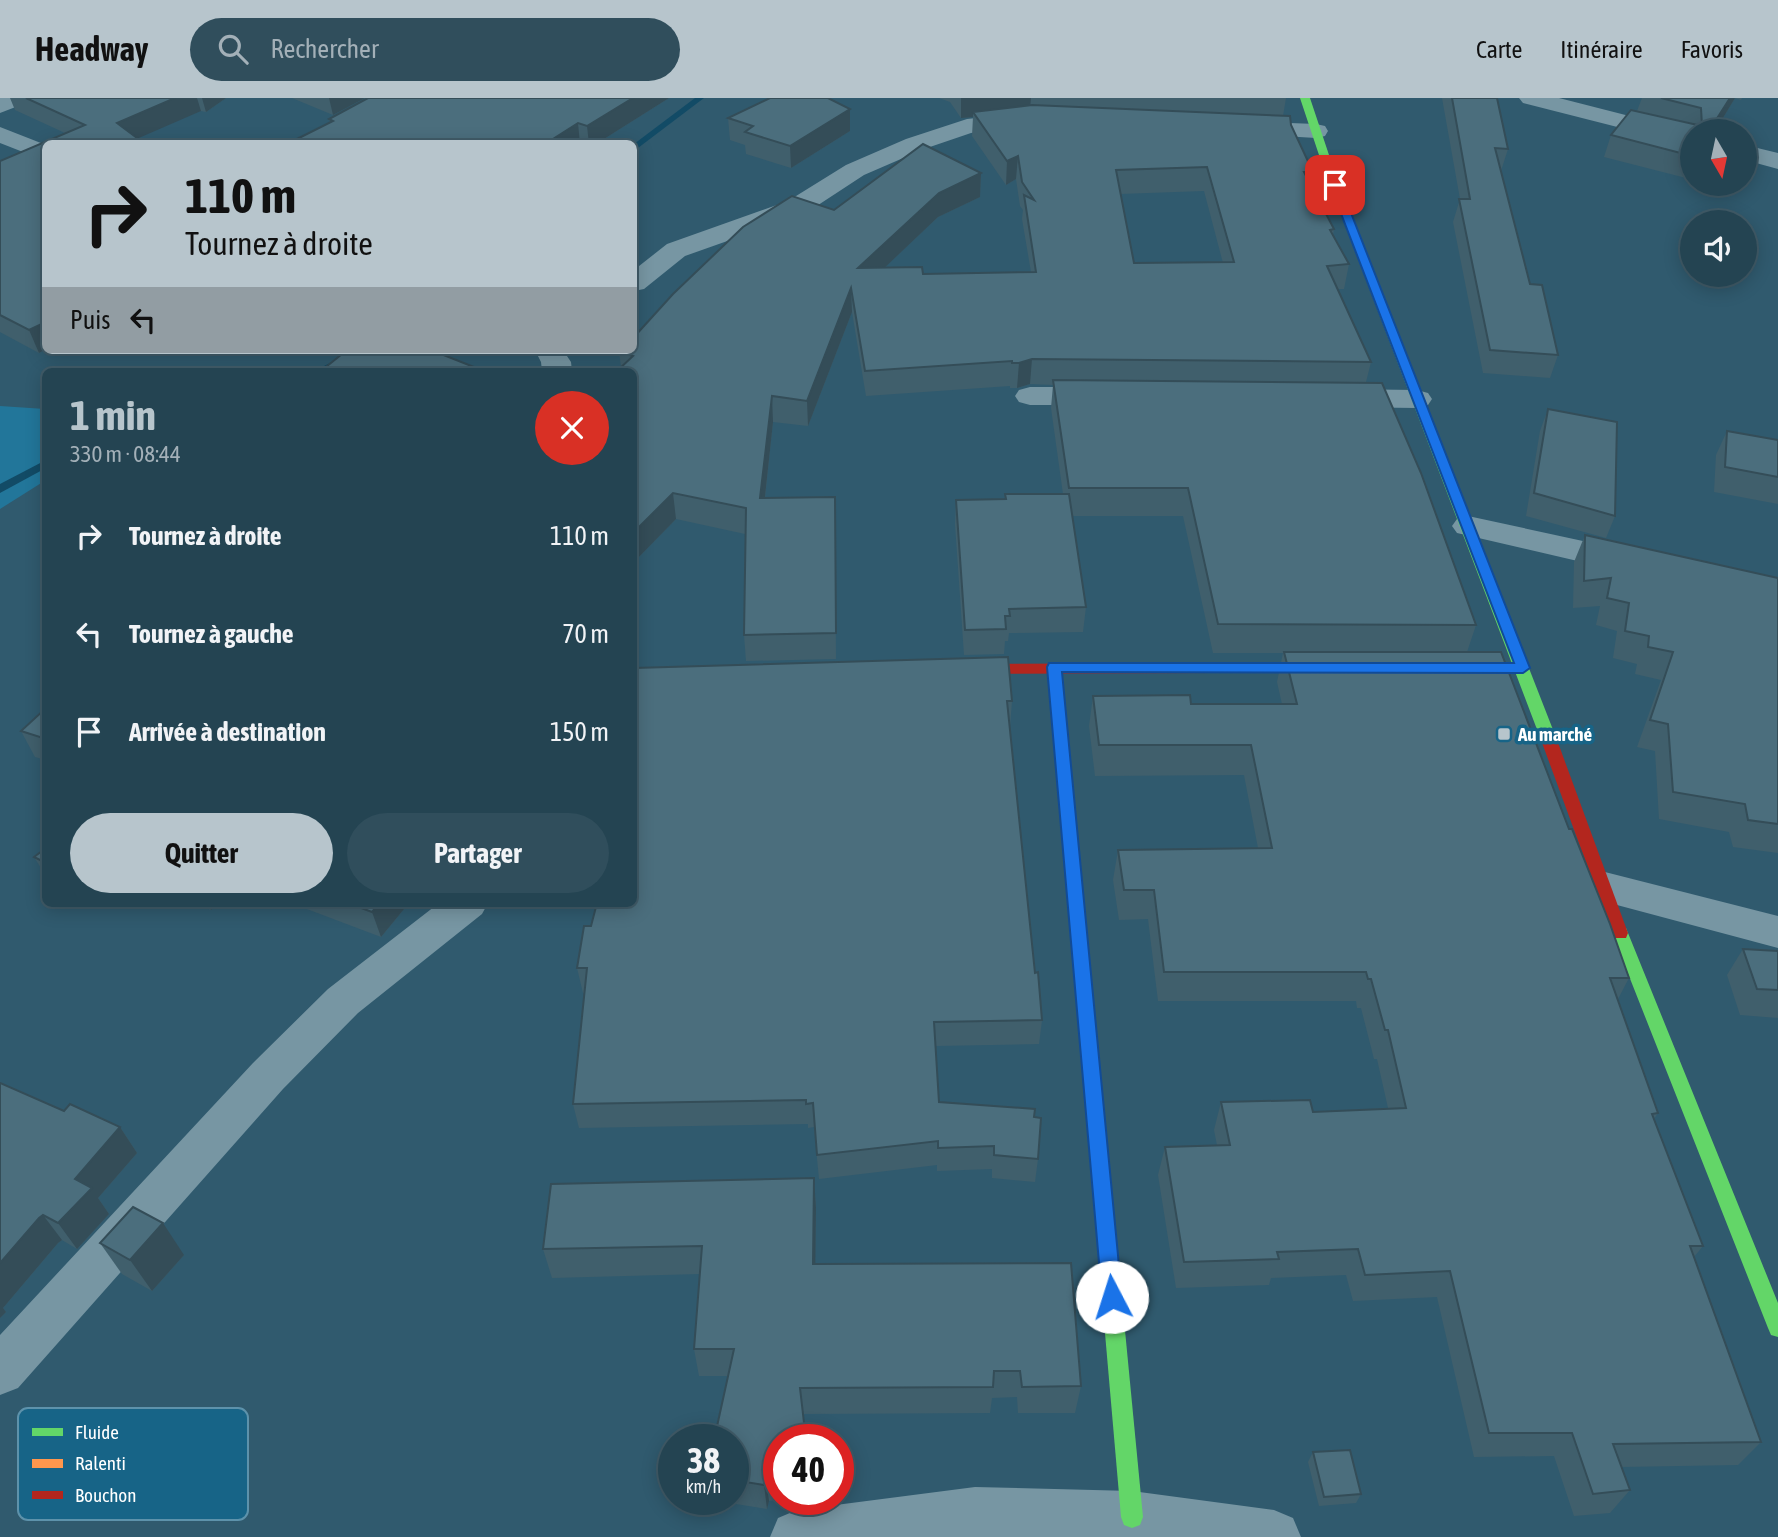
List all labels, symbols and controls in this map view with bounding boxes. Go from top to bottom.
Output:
search box [190,18,680,81]
text: Headway [35,30,148,68]
icon: search [214,30,252,68]
text: Rechercher [270,34,379,64]
text: Carte [1476,36,1522,63]
text: Itinéraire [1560,36,1643,63]
text: Favoris [1681,36,1743,63]
north arrow [1680,119,1757,196]
map controls [1680,119,1757,287]
pin [1305,155,1365,215]
icon: arrive [1316,166,1354,204]
text: 110 m [185,167,296,223]
icon: right [70,168,161,259]
button: sound [1680,210,1757,287]
text: Tournez à droite [185,225,373,262]
icon: left [124,301,162,339]
text: Puis [70,305,110,335]
text: 1 min [70,391,156,439]
button: close [535,391,609,465]
text: 330 m · 08:44 [70,441,181,467]
icon: right [70,517,108,555]
text: Tournez à droite [129,521,282,551]
text: 110 m [550,521,609,551]
icon: left [70,615,108,653]
text: Tournez à gauche [129,619,294,649]
text: 70 m [562,619,609,649]
icon: arrive [70,713,108,751]
text: Arrivée à destination [129,717,326,747]
text: 150 m [550,717,609,747]
place label: Au marché [1517,723,1592,745]
marker: Au marché [1496,726,1512,742]
button: Quitter [70,813,333,893]
button: Partager [347,813,609,893]
position arrow [1075,1260,1149,1334]
legend [18,1408,248,1520]
text: Fluide [75,1421,119,1443]
speed limit sign: 40 [763,1424,854,1515]
text: 38 [687,1440,720,1480]
text: Ralenti [75,1452,126,1474]
text: km/h [686,1476,721,1497]
text: Bouchon [75,1484,137,1506]

